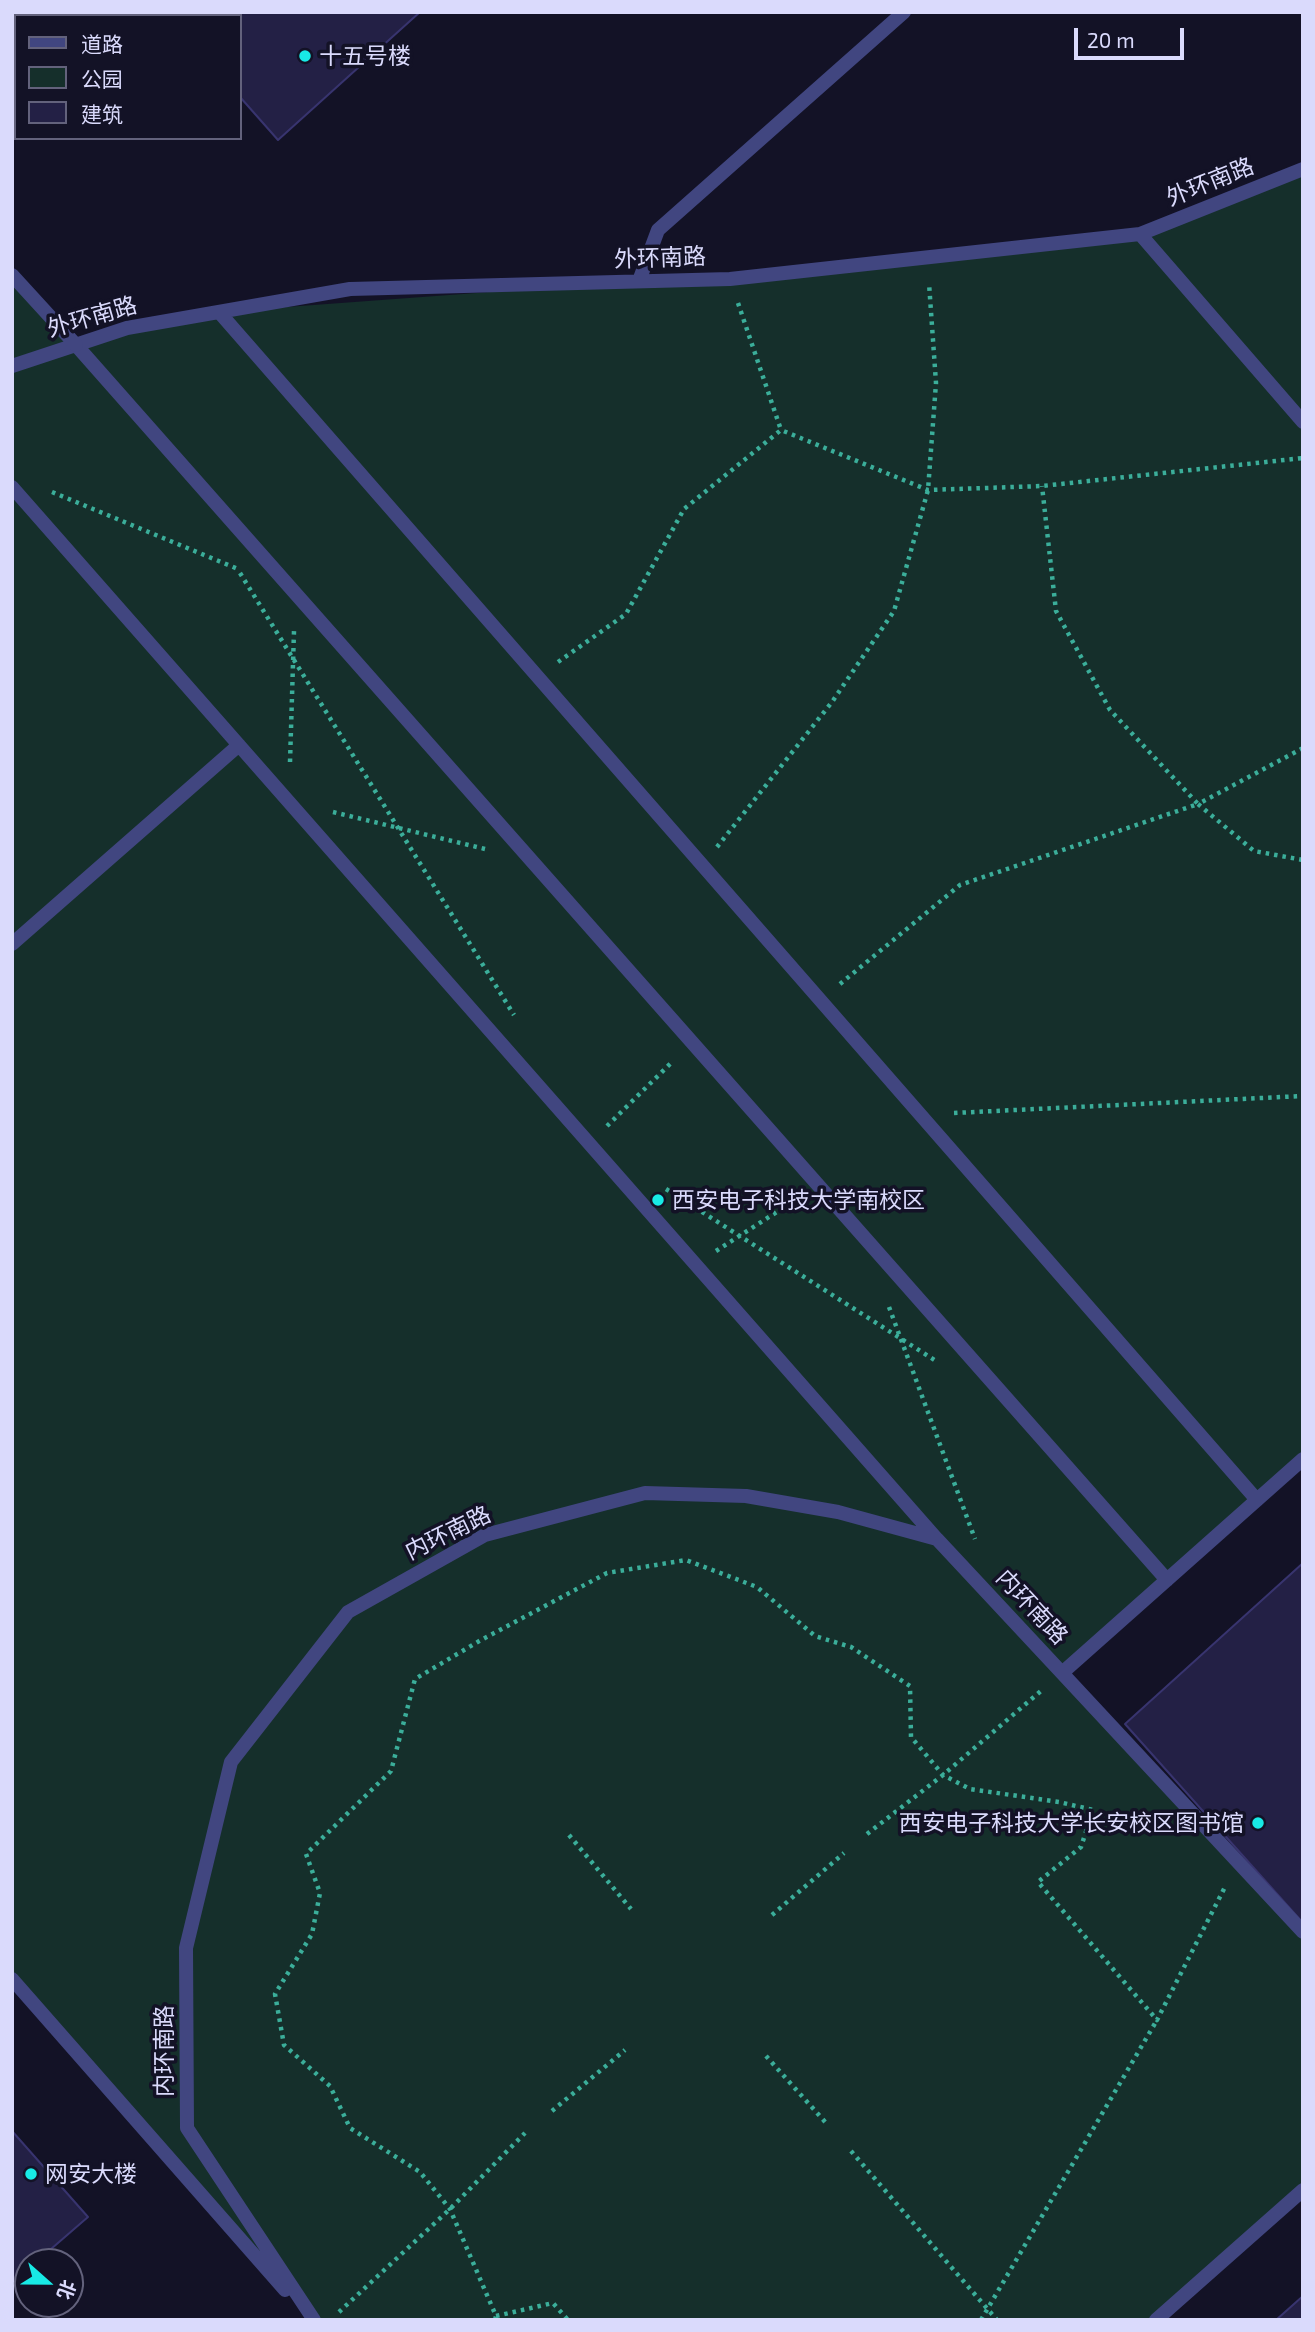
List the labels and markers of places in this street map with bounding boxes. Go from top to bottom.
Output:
place label: 十五号楼 [319,42,411,70]
marker: 十五号楼 [297,48,313,64]
place label: 西安电子科技大学南校区 [672,1186,925,1214]
marker: 西安电子科技大学南校区 [650,1192,666,1208]
place label: 西安电子科技大学长安校区图书馆 [899,1809,1244,1837]
marker: 西安电子科技大学长安校区图书馆 [1250,1815,1266,1831]
place label: 网安大楼 [45,2160,137,2188]
marker: 网安大楼 [23,2166,39,2182]

